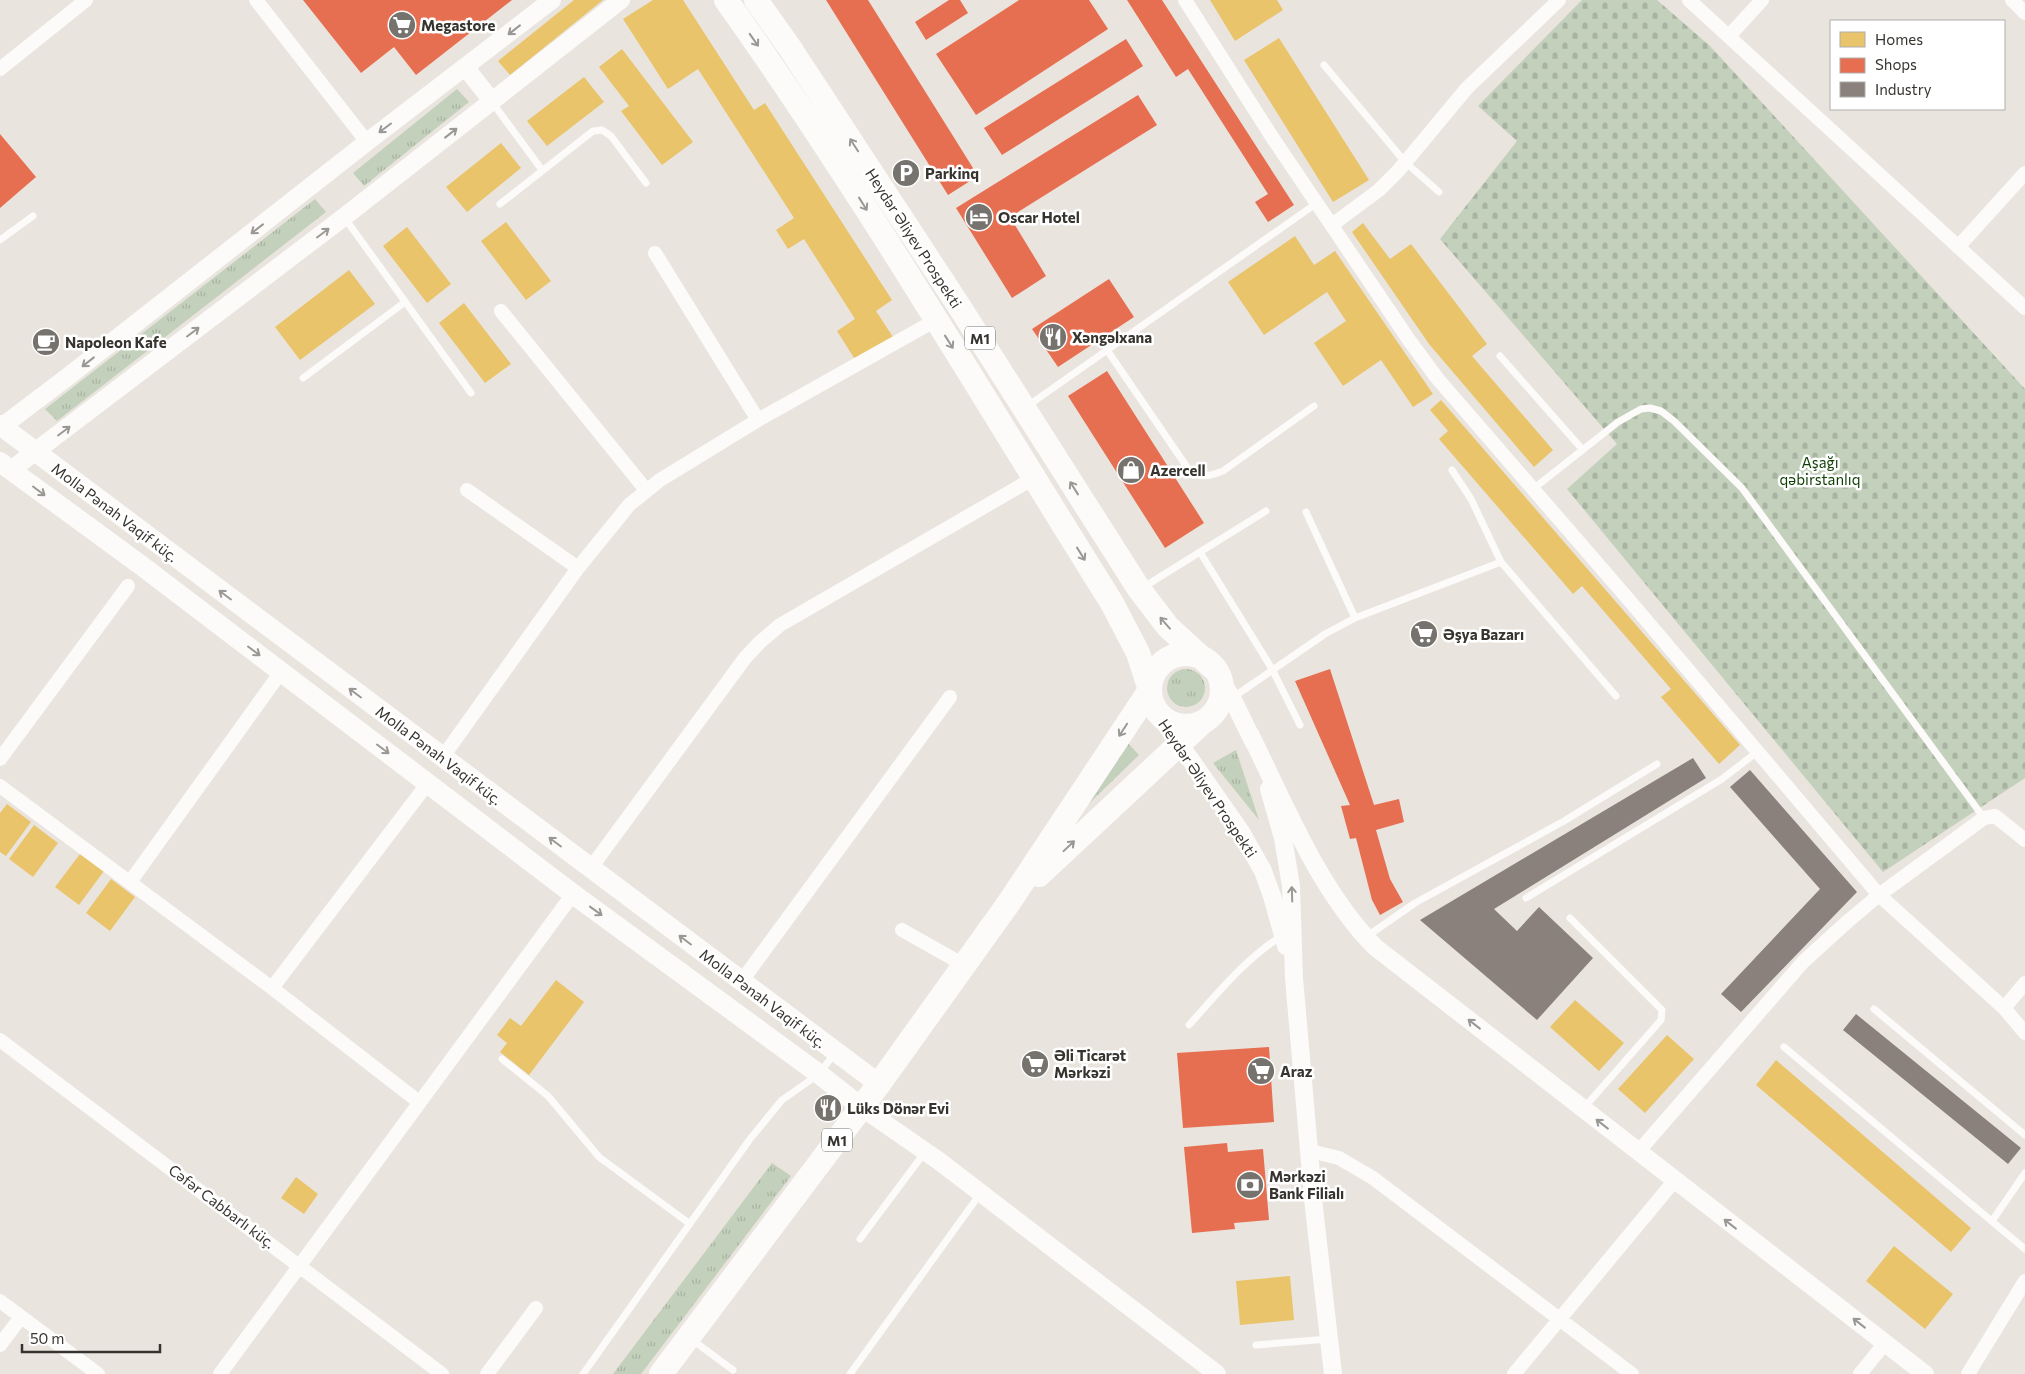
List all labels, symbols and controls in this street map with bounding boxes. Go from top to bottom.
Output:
supermarket icon: Megastore [387,10,417,40]
place label: Megastore [421,16,495,34]
legend [1830,20,2005,110]
one-way arrow [508,24,521,35]
text: Homes [1875,30,1923,48]
one-way arrow [749,33,759,47]
text: Shops [1875,55,1917,73]
text: Industry [1875,80,1932,98]
one-way arrow [379,123,392,134]
one-way arrow [444,128,457,139]
one-way arrow [849,138,859,152]
parking icon: Parkinq [891,158,921,188]
place label: Parkinq [925,164,979,182]
street label: Heydər Əliyev Prospekti [862,165,966,311]
one-way arrow [858,197,868,211]
hotel icon: Oscar Hotel [964,202,994,232]
place label: Oscar Hotel [998,208,1080,226]
one-way arrow [251,223,264,234]
one-way arrow [316,228,329,239]
restaurant icon: Xəngəlxana [1038,322,1068,352]
road number: M1 [965,326,995,349]
cafe icon: Napoleon Kafe [31,327,61,357]
one-way arrow [186,327,200,337]
place label: Xəngəlxana [1072,328,1152,346]
place label: Napoleon Kafe [65,333,167,351]
one-way arrow [945,334,955,348]
one-way arrow [82,356,95,367]
one-way arrow [57,425,70,436]
park label: Aşağı qəbirstanlıq [1780,453,1860,488]
shop icon: Azercell [1116,455,1146,485]
street label: Molla Pənah Vaqif küç. [48,459,182,565]
place label: Azercell [1150,461,1206,479]
one-way arrow [1069,481,1079,495]
one-way arrow [32,486,46,496]
one-way arrow [1077,547,1087,561]
one-way arrow [218,590,232,600]
one-way arrow [1159,616,1171,629]
supermarket icon: Əşya Bazarı [1409,619,1439,649]
place label: Əşya Bazarı [1443,625,1524,643]
one-way arrow [247,645,260,656]
one-way arrow [349,687,362,698]
street label: Molla Pənah Vaqif küç. [372,702,506,808]
street label: Heydər Əliyev Prospekti [1155,715,1261,861]
one-way arrow [1118,723,1128,737]
one-way arrow [376,744,390,754]
one-way arrow [549,837,562,848]
one-way arrow [1063,840,1076,852]
one-way arrow [1287,887,1296,903]
one-way arrow [589,906,603,916]
one-way arrow [678,935,692,945]
street label: Molla Pənah Vaqif küç. [696,945,830,1051]
one-way arrow [1468,1019,1481,1030]
place label: Əli Ticarət Mərkəzi [1054,1046,1126,1081]
supermarket icon: Əli Ticarət Mərkəzi [1020,1049,1050,1079]
supermarket icon: Araz [1246,1056,1276,1086]
place label: Araz [1280,1062,1313,1080]
restaurant icon: Lüks Dönər Evi [813,1093,843,1123]
place label: Lüks Dönər Evi [847,1099,949,1117]
one-way arrow [1595,1119,1609,1129]
road number: M1 [822,1128,852,1152]
street label: Cəfər Cabbarlı küç. [165,1160,279,1252]
place label: Mərkəzi Bank Filialı [1269,1167,1344,1202]
bank icon: Mərkəzi Bank Filialı [1235,1170,1265,1200]
one-way arrow [1724,1218,1737,1229]
one-way arrow [1852,1318,1866,1328]
scale bar [22,1322,160,1354]
text: 50 m [30,1329,64,1347]

